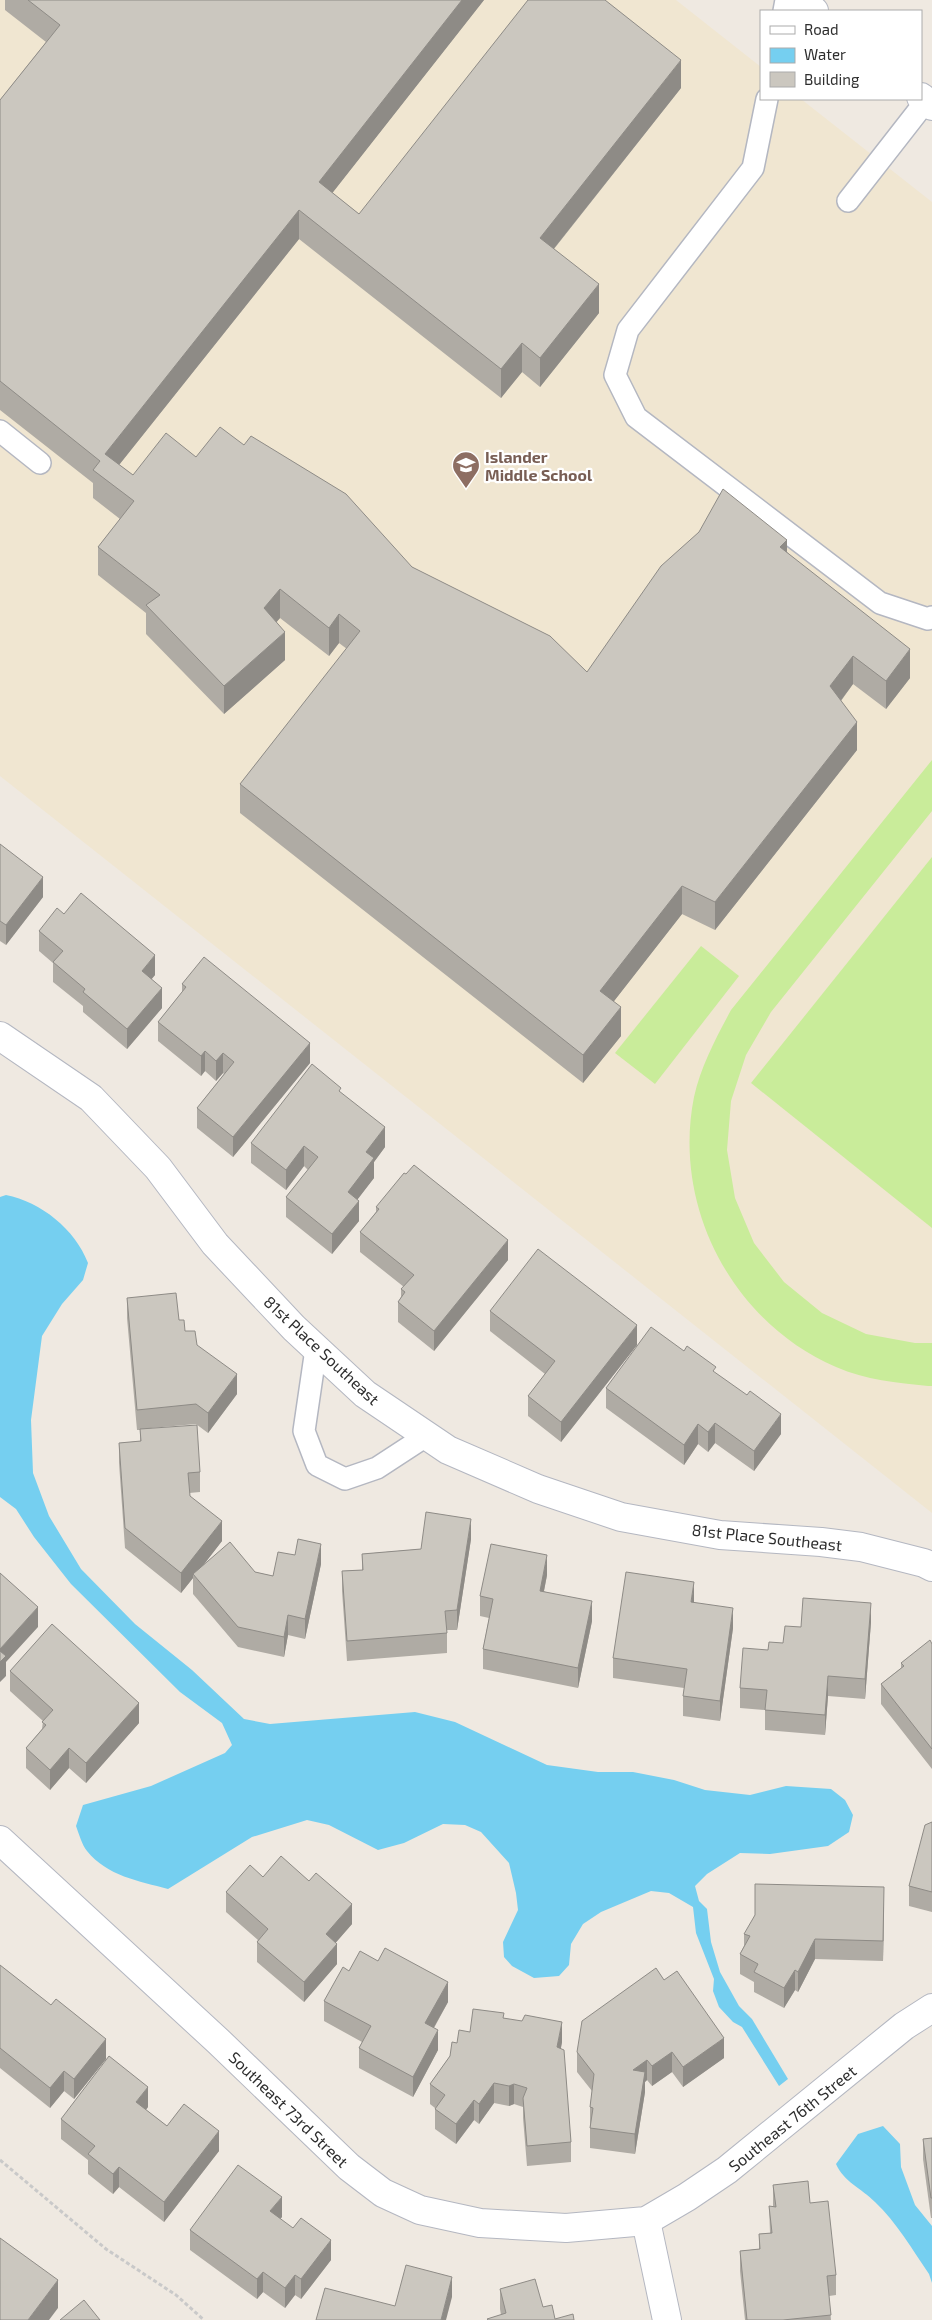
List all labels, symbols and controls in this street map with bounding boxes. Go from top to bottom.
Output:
legend [760,10,922,100]
text: Road [804,20,839,38]
text: Water [804,45,846,63]
text: Building [804,70,860,88]
place label: Islander Middle School [485,447,593,484]
school or university icon: Islander Middle School [451,450,481,489]
street label: 81st Place Southeast [260,1292,384,1408]
street label: 81st Place Southeast [691,1520,843,1554]
street label: Southeast 73rd Street [225,2047,353,2171]
street label: Southeast 76th Street [724,2061,860,2175]

